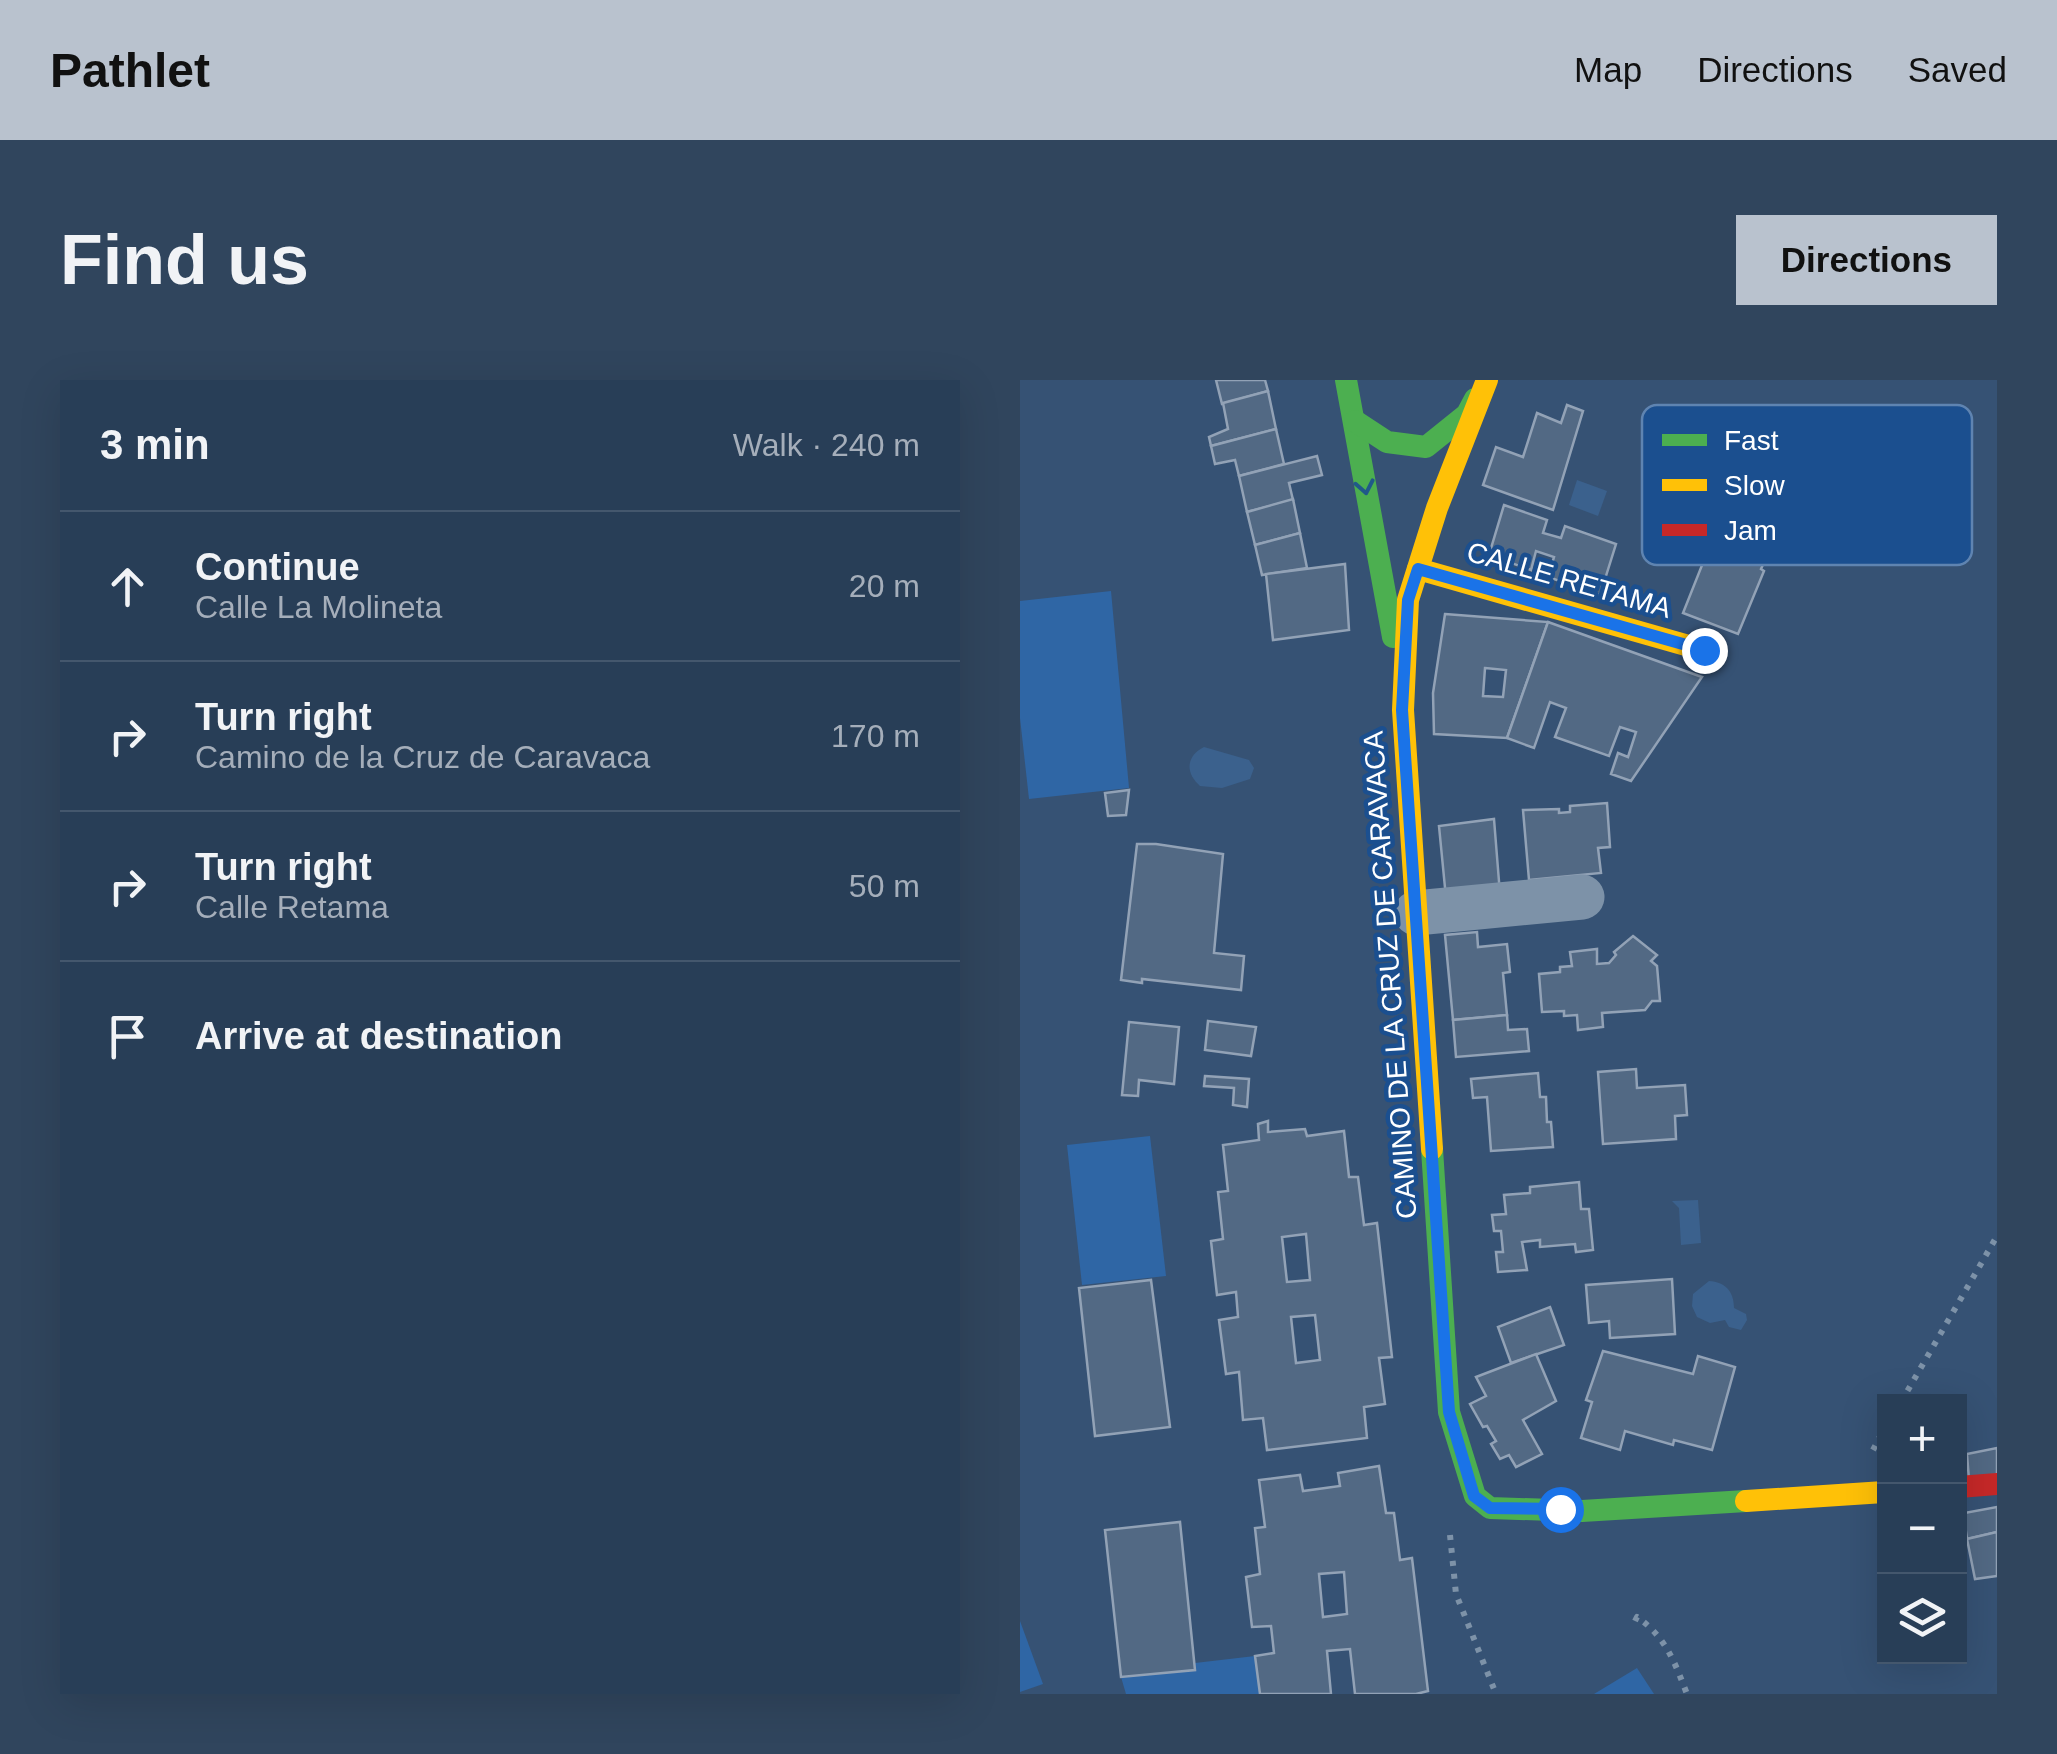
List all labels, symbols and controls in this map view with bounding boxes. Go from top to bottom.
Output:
text: Pathlet [50,44,210,97]
text: Map [1574,50,1642,89]
text: Directions [1697,50,1853,89]
text: Saved [1908,50,2007,89]
button: Directions [1736,215,1997,305]
text: Find us [60,221,309,299]
legend [1642,405,1972,565]
text: 3 min [100,421,210,468]
text: Fast [1724,425,1779,456]
text: Walk · 240 m [733,427,920,463]
text: Slow [1724,470,1785,501]
one-way arrow [1354,478,1375,495]
text: Jam [1724,515,1777,546]
street label: CALLE RETAMA [1463,536,1675,624]
text: Continue [195,546,360,588]
icon: ahead [100,559,155,614]
text: 20 m [849,568,920,604]
text: Calle La Molineta [195,589,442,625]
route end [1682,628,1728,674]
text: Turn right [195,696,372,738]
icon: right [100,709,155,764]
text: 170 m [831,718,920,754]
street label: CAMINO DE LA CRUZ DE CARAVACA [1357,730,1423,1220]
text: Camino de la Cruz de Caravaca [195,739,650,775]
text: Turn right [195,846,372,888]
icon: right [100,859,155,914]
text: 50 m [849,868,920,904]
text: Calle Retama [195,889,389,925]
icon: arrive [100,1009,155,1064]
text: Arrive at destination [195,1015,562,1057]
map controls [1877,1394,1967,1664]
button: + [1877,1394,1967,1484]
button: − [1877,1484,1967,1574]
route start [1538,1487,1584,1533]
button: layers [1877,1574,1967,1664]

